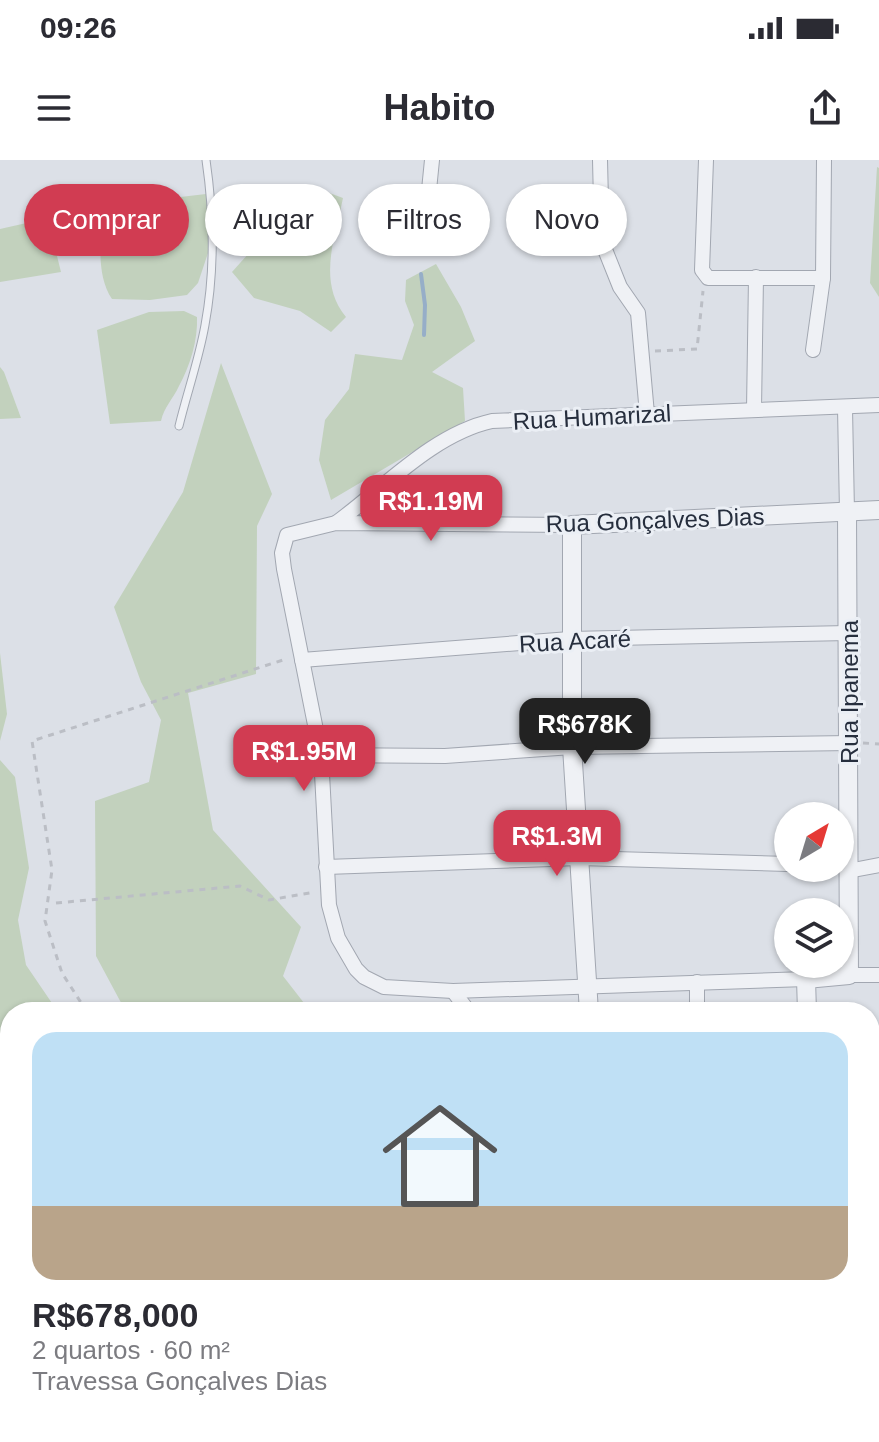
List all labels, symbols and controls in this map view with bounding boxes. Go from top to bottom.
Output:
text: 09:26 [40,11,117,44]
icon: menu [32,86,76,130]
icon: share [803,86,847,130]
text: Habito [384,87,496,128]
chip: Comprar [24,184,189,256]
chip: Alugar [205,184,342,256]
chip: Filtros [358,184,490,256]
chip: Novo [506,184,627,256]
street label: Rua Humarizal [512,399,672,435]
pin: R$1.19M [357,475,505,543]
text: R$1.19M [378,486,484,516]
street label: Rua Gonçalves Dias [545,503,765,537]
street label: Rua Ipanema [836,619,863,764]
street label: Rua Acaré [518,625,632,657]
pin: R$678K [520,698,650,766]
text: R$678K [537,709,633,739]
pin: R$1.95M [230,725,378,793]
text: R$1.95M [251,736,357,766]
north arrow [774,802,854,882]
map controls [774,802,854,978]
pin: R$1.3M [492,810,622,878]
text: R$1.3M [511,821,603,851]
button: layers [774,898,854,978]
icon: home [368,1084,512,1228]
text: R$678,000 [32,1296,198,1334]
text: 2 quartos · 60 m² [32,1335,230,1365]
text: Travessa Gonçalves Dias [32,1366,327,1396]

